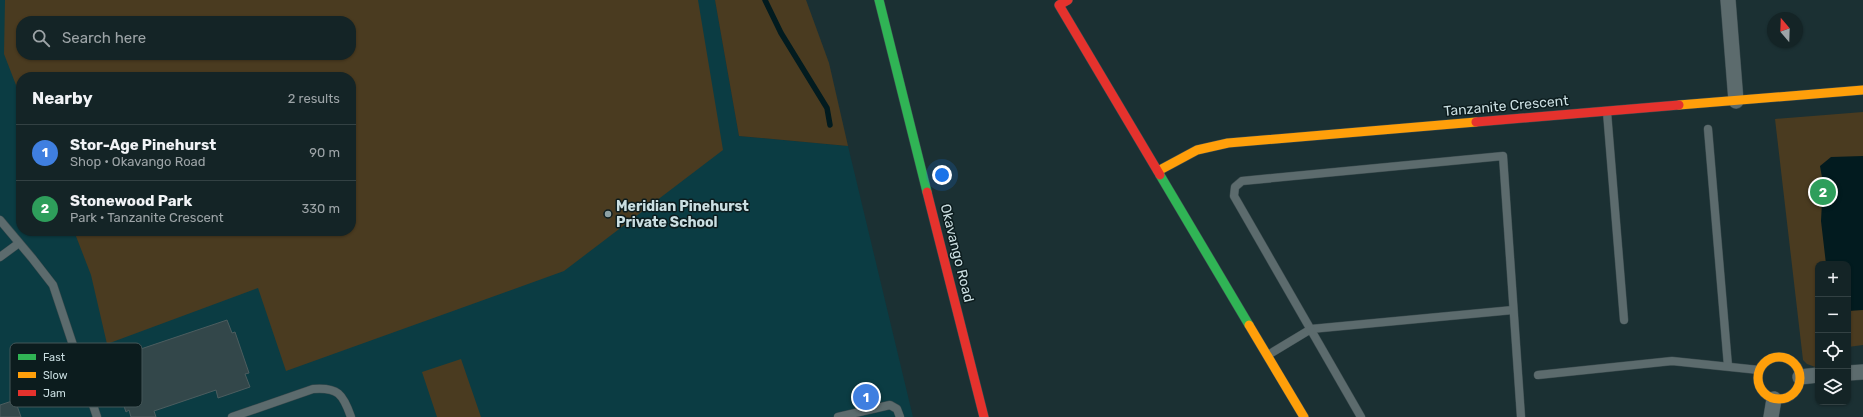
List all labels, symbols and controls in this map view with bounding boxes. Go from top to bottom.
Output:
north arrow [1767,12,1803,48]
search box [16,16,356,60]
icon: search [30,27,52,49]
text: Search here [62,29,146,47]
text: Nearby [32,88,93,108]
text: 2 results [288,91,340,106]
street label: Tanzanite Crescent [1443,92,1570,120]
text: Stor-Age Pinehurst [70,136,216,154]
text: 1 [42,145,48,160]
text: 90 m [309,145,340,160]
text: Shop · Okavango Road [70,154,206,169]
your location [932,165,952,185]
pin: 2 [1810,177,1836,207]
text: Stonewood Park [70,192,192,210]
place label: Meridian Pinehurst Private School [616,198,749,231]
text: 2 [41,201,49,216]
text: 330 m [301,201,340,216]
street label: Okavango Road [937,202,977,304]
marker: Meridian Pinehurst Private School [603,209,613,219]
text: Park · Tanzanite Crescent [70,210,224,225]
map controls [1815,261,1851,405]
button: + [1815,261,1851,297]
button: − [1815,297,1851,333]
button: locate [1815,333,1851,369]
legend [10,343,142,407]
text: Fast [43,351,66,364]
text: Slow [43,369,68,382]
button: layers [1815,369,1851,405]
pin: 1 [853,382,879,412]
text: Jam [43,387,66,400]

